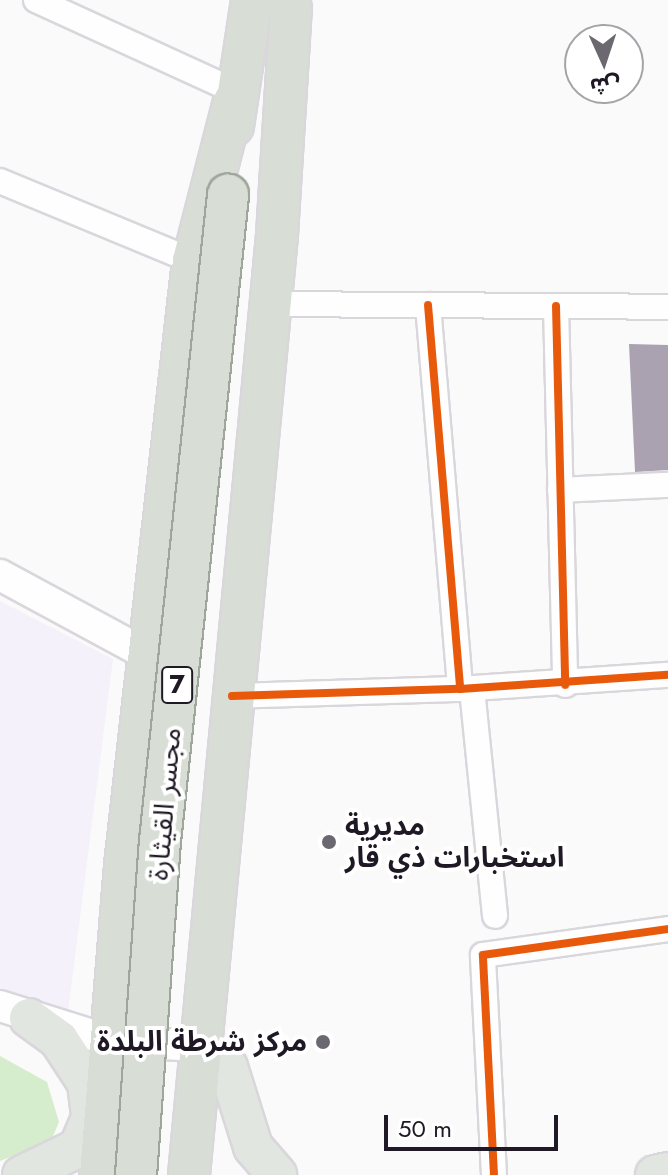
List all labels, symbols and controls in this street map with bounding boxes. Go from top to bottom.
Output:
north arrow [564,24,644,104]
text: ش [589,69,621,103]
road number: 7 [161,663,193,707]
street label: مجسر القيثارة [142,726,188,882]
place label: مديرية استخبارات ذي قار [345,809,564,875]
marker: مديرية استخبارات ذي قار [320,833,338,851]
place label: مركز شرطة البلدة [97,1025,307,1059]
marker: مركز شرطة البلدة [314,1033,332,1051]
scale bar [388,1099,562,1149]
text: 50 m [398,1111,452,1146]

